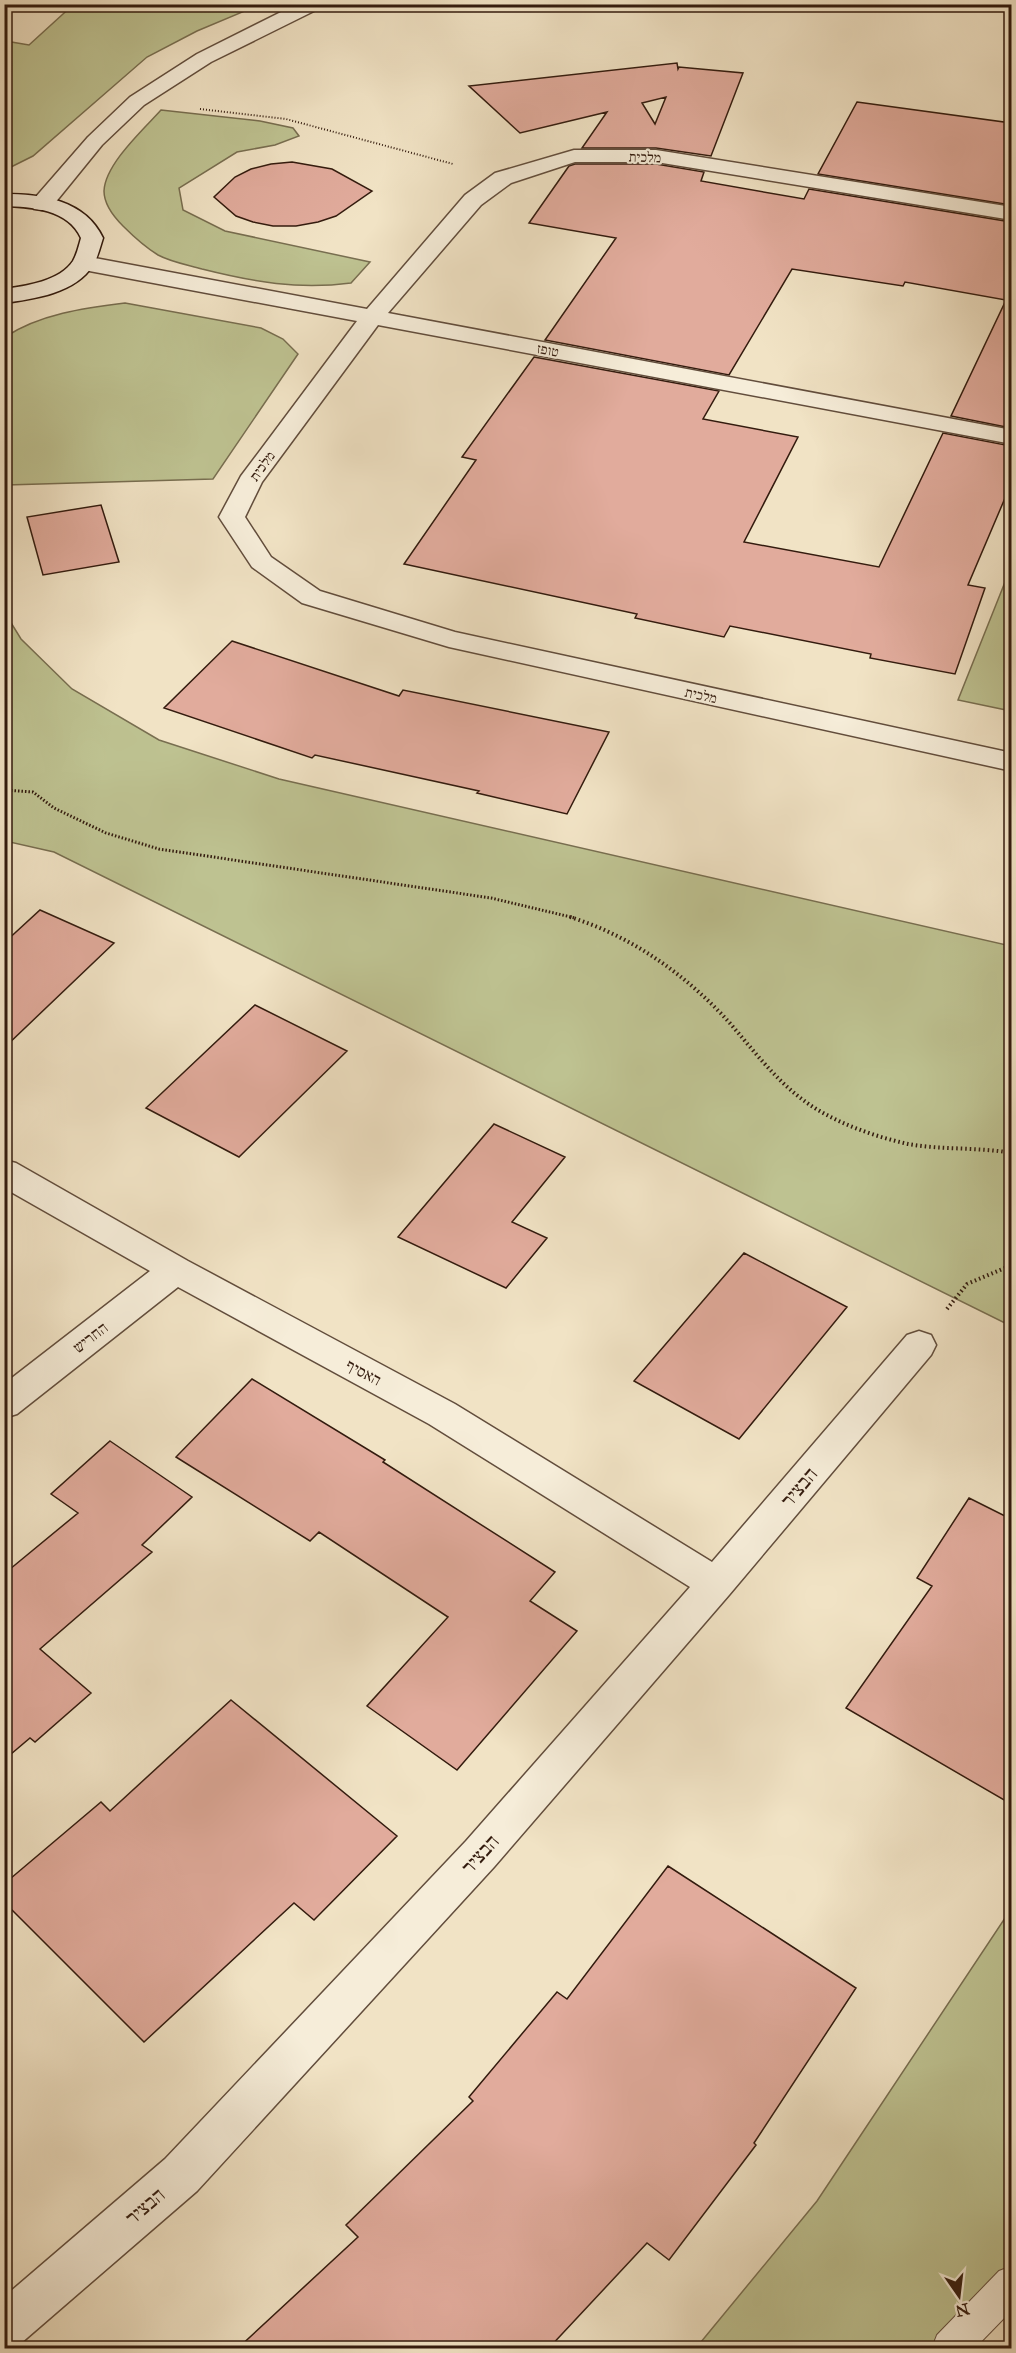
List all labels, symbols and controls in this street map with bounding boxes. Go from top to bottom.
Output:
street label: מלכית [628,148,662,167]
street label: טופז [536,340,560,361]
street label: מלכית [246,448,279,484]
street label: מלכית [683,684,719,707]
street label: החריש [69,1318,112,1357]
street label: האסיף [343,1355,385,1390]
street label: הבציר [776,1462,822,1512]
street label: הבציר [456,1829,504,1879]
street label: הבציר [120,2182,170,2230]
north arrow [929,2266,989,2326]
text: N [953,2299,971,2321]

